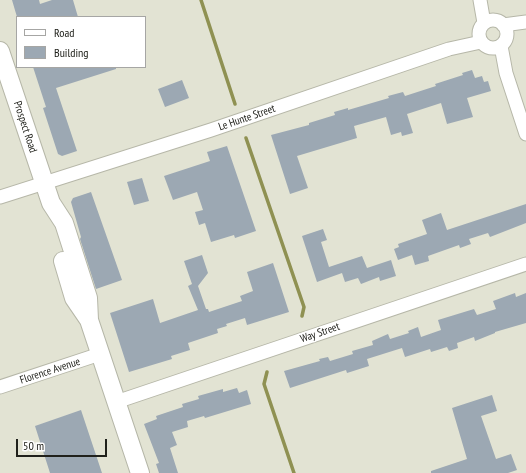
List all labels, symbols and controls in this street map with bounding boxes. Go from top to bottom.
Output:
legend [16,16,146,68]
text: Road [54,25,74,40]
text: Building [54,45,89,60]
street label: Prospect Road [10,100,40,154]
street label: Le Hunte Street [217,102,277,134]
street label: Way Street [299,320,341,346]
street label: Florence Avenue [18,355,82,387]
scale bar [18,431,109,457]
text: 50 m [23,438,44,453]

